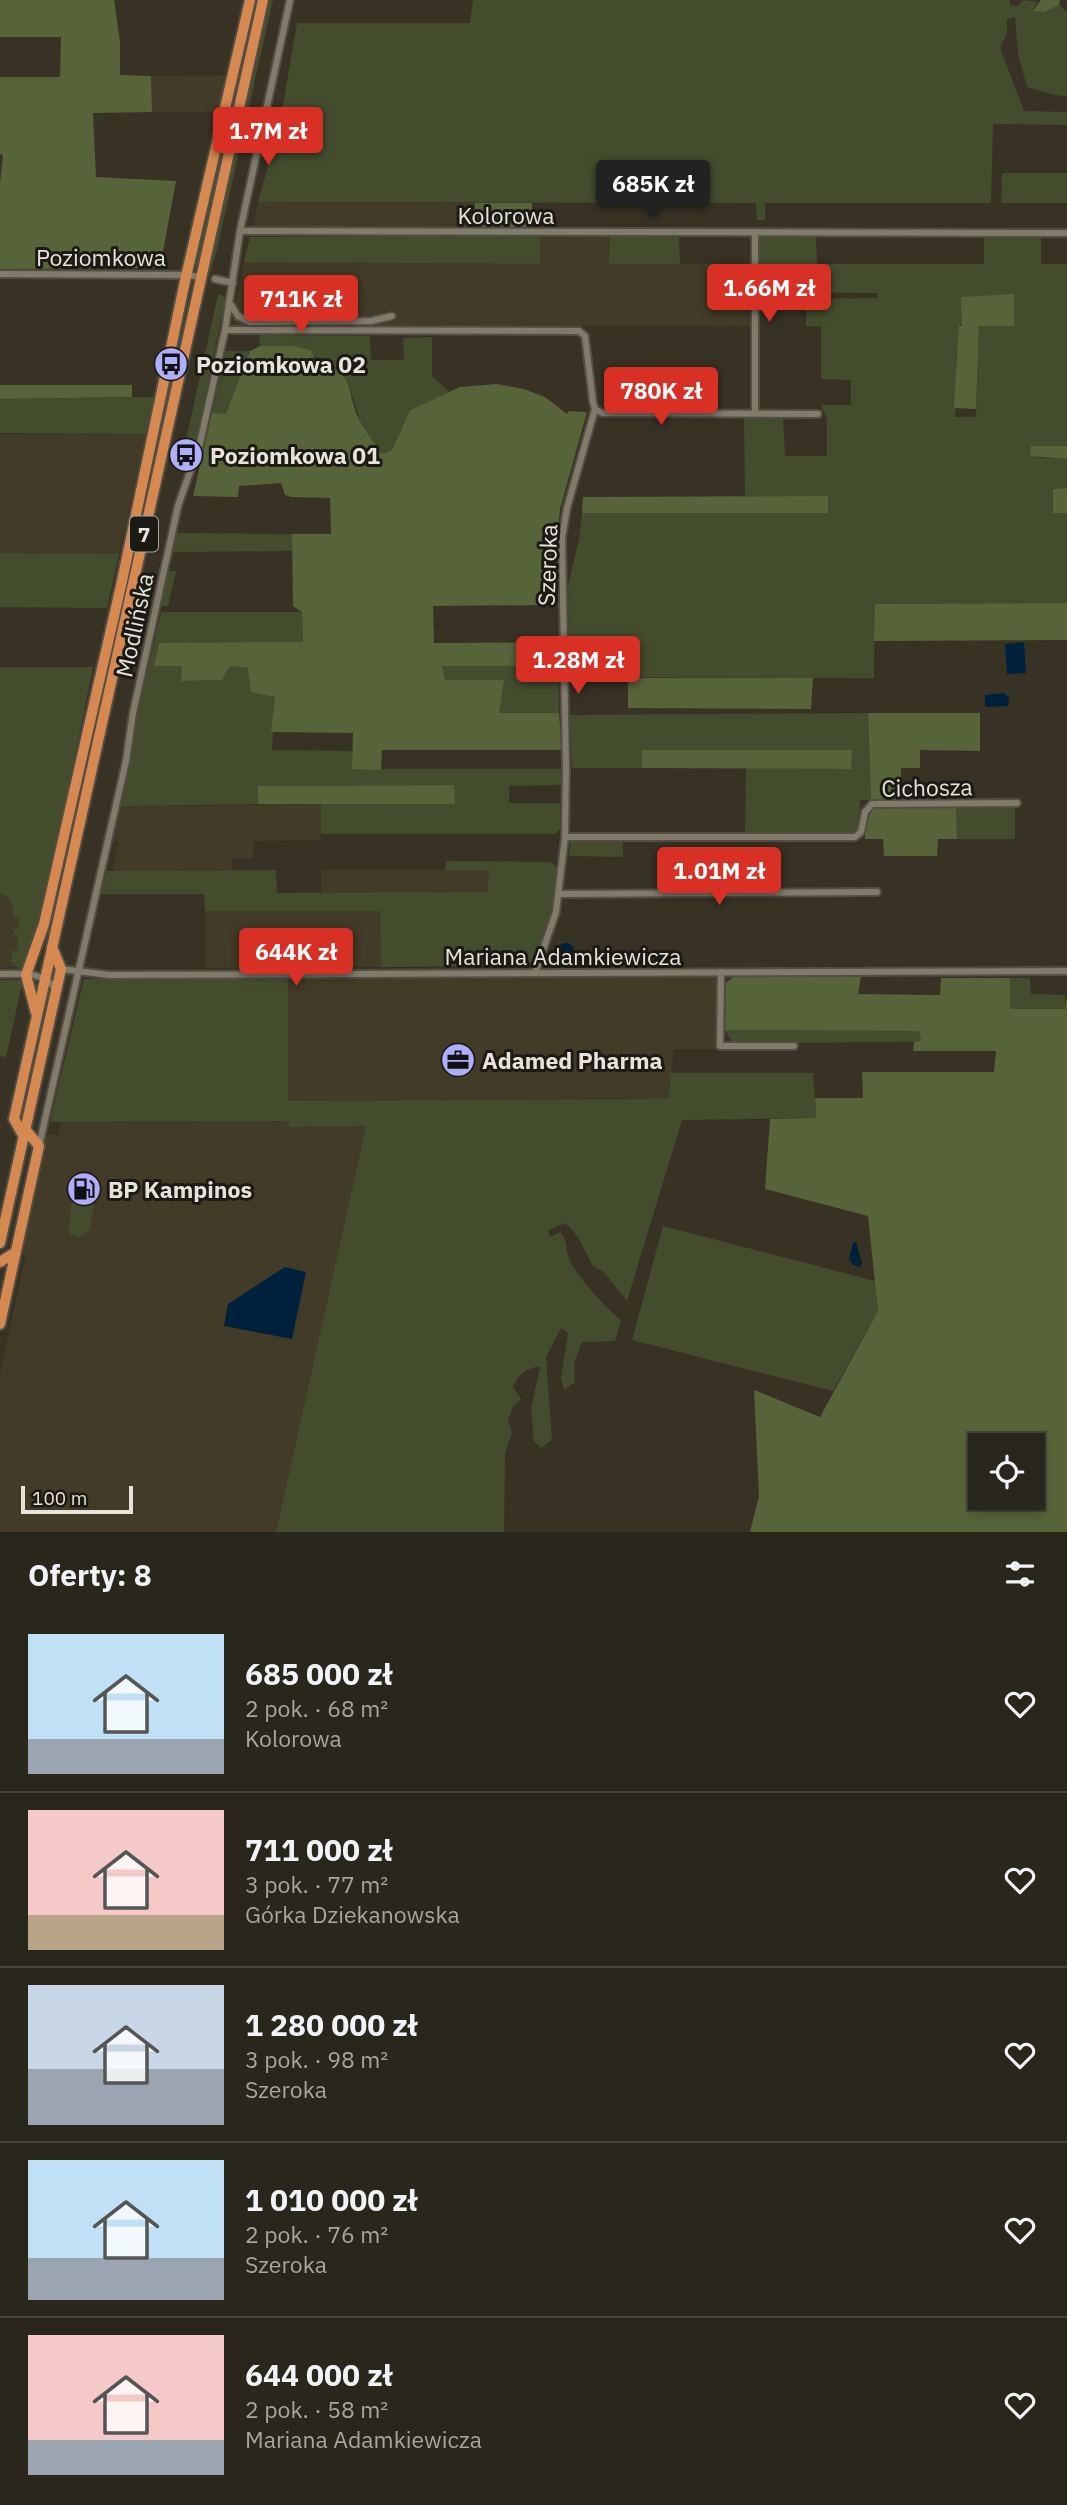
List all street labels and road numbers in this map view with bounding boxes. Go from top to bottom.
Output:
street label: Kolorowa [458,200,554,230]
street label: Poziomkowa [36,242,166,272]
road number: 7 [130,516,158,552]
street label: Szeroka [531,524,563,606]
street label: Modlińska [108,570,160,680]
street label: Cichosza [881,771,973,803]
street label: Mariana Adamkiewicza [445,941,681,971]

